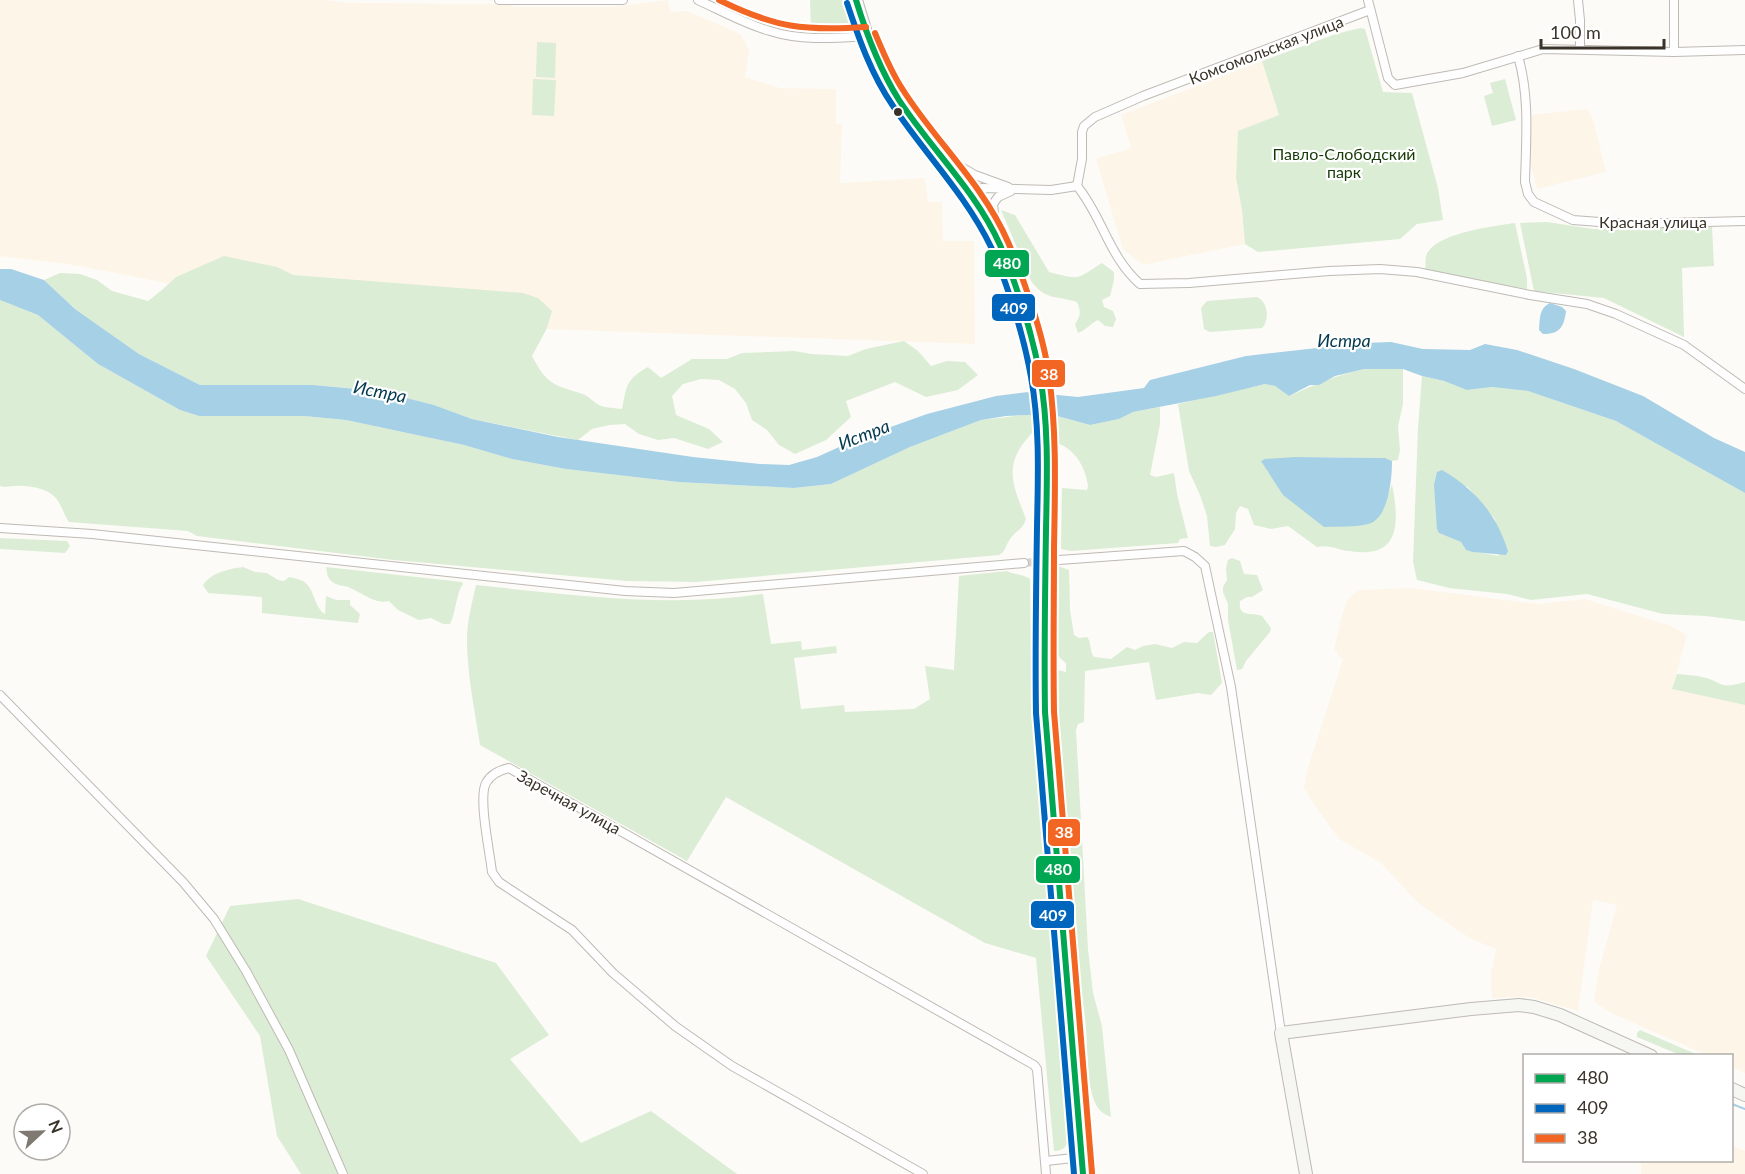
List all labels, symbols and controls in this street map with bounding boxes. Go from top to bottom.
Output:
street label: Комсомольская улица [1186,11,1346,88]
scale bar [1541,12,1664,50]
text: 100 m [1550,21,1601,43]
unlabelled marker [892,106,904,118]
park label: Павло-Слободский парк [1272,144,1416,181]
street label: Красная улица [1599,212,1707,231]
line badge: 480 [984,249,1030,278]
text: 480 [993,253,1021,272]
line badge: 409 [991,293,1036,322]
text: 409 [1000,298,1028,317]
water label: Истра [1317,329,1371,351]
line badge: 38 [1031,359,1066,388]
text: 38 [1040,364,1058,383]
water label: Истра [352,375,409,407]
water label: Истра [835,414,893,454]
street label: Заречная улица [514,765,624,838]
line badge: 38 [1047,818,1081,847]
text: 38 [1055,822,1073,841]
line badge: 480 [1035,855,1081,884]
text: 480 [1044,859,1072,878]
line badge: 409 [1030,900,1075,929]
text: 409 [1039,905,1067,924]
legend [1523,1054,1733,1162]
text: 480 [1577,1066,1608,1088]
text: 409 [1577,1096,1608,1118]
north arrow [12,1102,72,1162]
text: N [45,1117,67,1135]
text: 38 [1577,1126,1598,1148]

